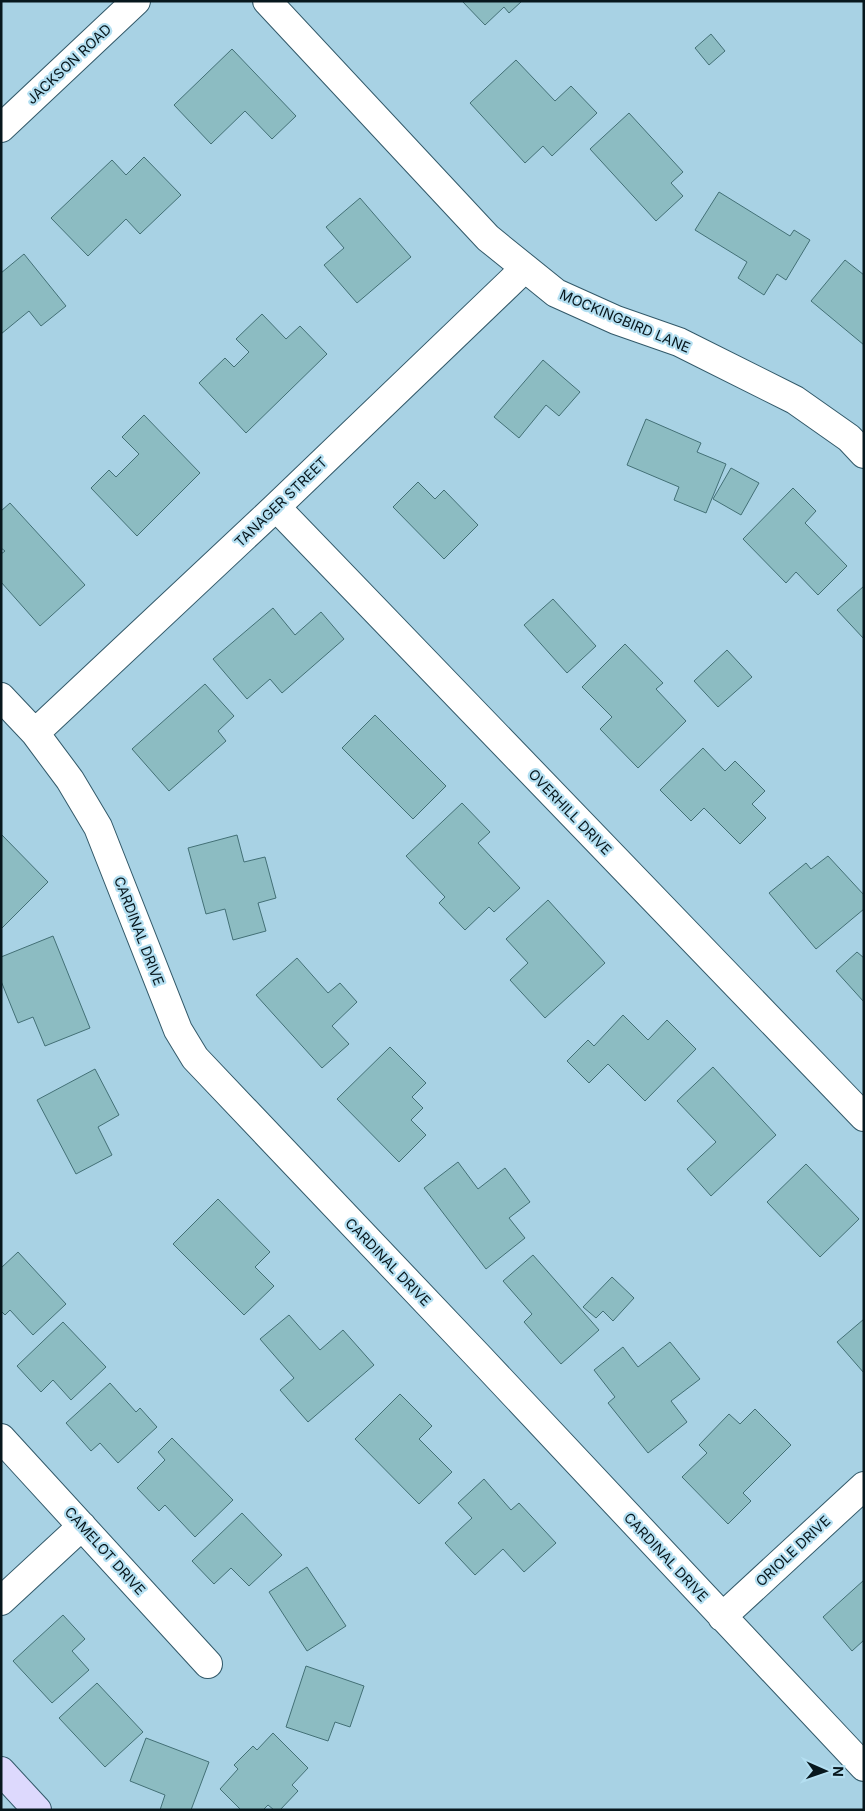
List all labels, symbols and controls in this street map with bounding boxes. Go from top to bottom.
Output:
street label: JACKSON ROAD [23,20,115,107]
street label: MOCKINGBIRD LANE [557,285,693,356]
street label: TANAGER STREET [231,453,330,550]
street label: OVERHILL DRIVE [525,765,615,858]
street label: CARDINAL DRIVE [111,874,168,988]
street label: CARDINAL DRIVE [342,1214,435,1309]
street label: CAMELOT DRIVE [61,1503,149,1598]
street label: CARDINAL DRIVE [621,1509,712,1605]
street label: ORIOLE DRIVE [752,1512,833,1589]
north arrow [800,1746,850,1796]
text: N [830,1766,847,1777]

